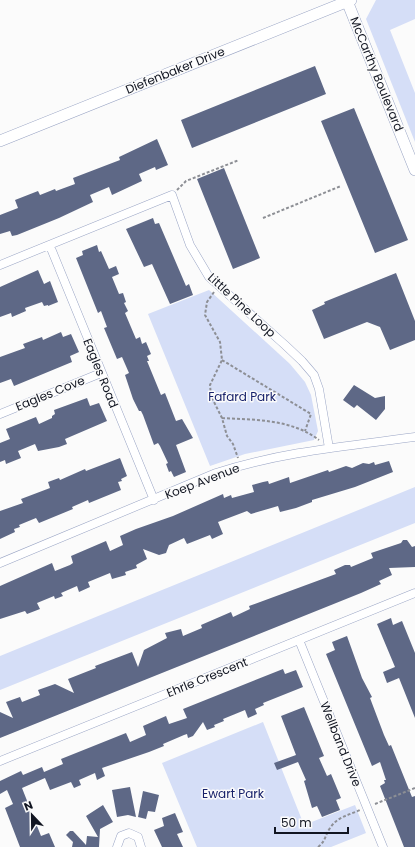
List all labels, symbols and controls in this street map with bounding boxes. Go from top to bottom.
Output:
street label: McCarthy Boulevard [346,14,408,134]
street label: Diefenbaker Drive [123,42,227,98]
street label: Little Pine Loop [204,269,280,341]
street label: Eagles Road [79,336,123,410]
street label: Eagles Cove [13,371,87,415]
park label: Fafard Park [208,388,277,405]
street label: Koep Avenue [162,459,242,503]
street label: Ehrle Crescent [164,653,250,701]
street label: Wellband Drive [316,699,366,789]
park label: Ewart Park [202,785,265,802]
north arrow [12,795,52,835]
text: N [21,797,35,815]
scale bar [275,809,348,835]
text: 50 m [281,814,312,831]

